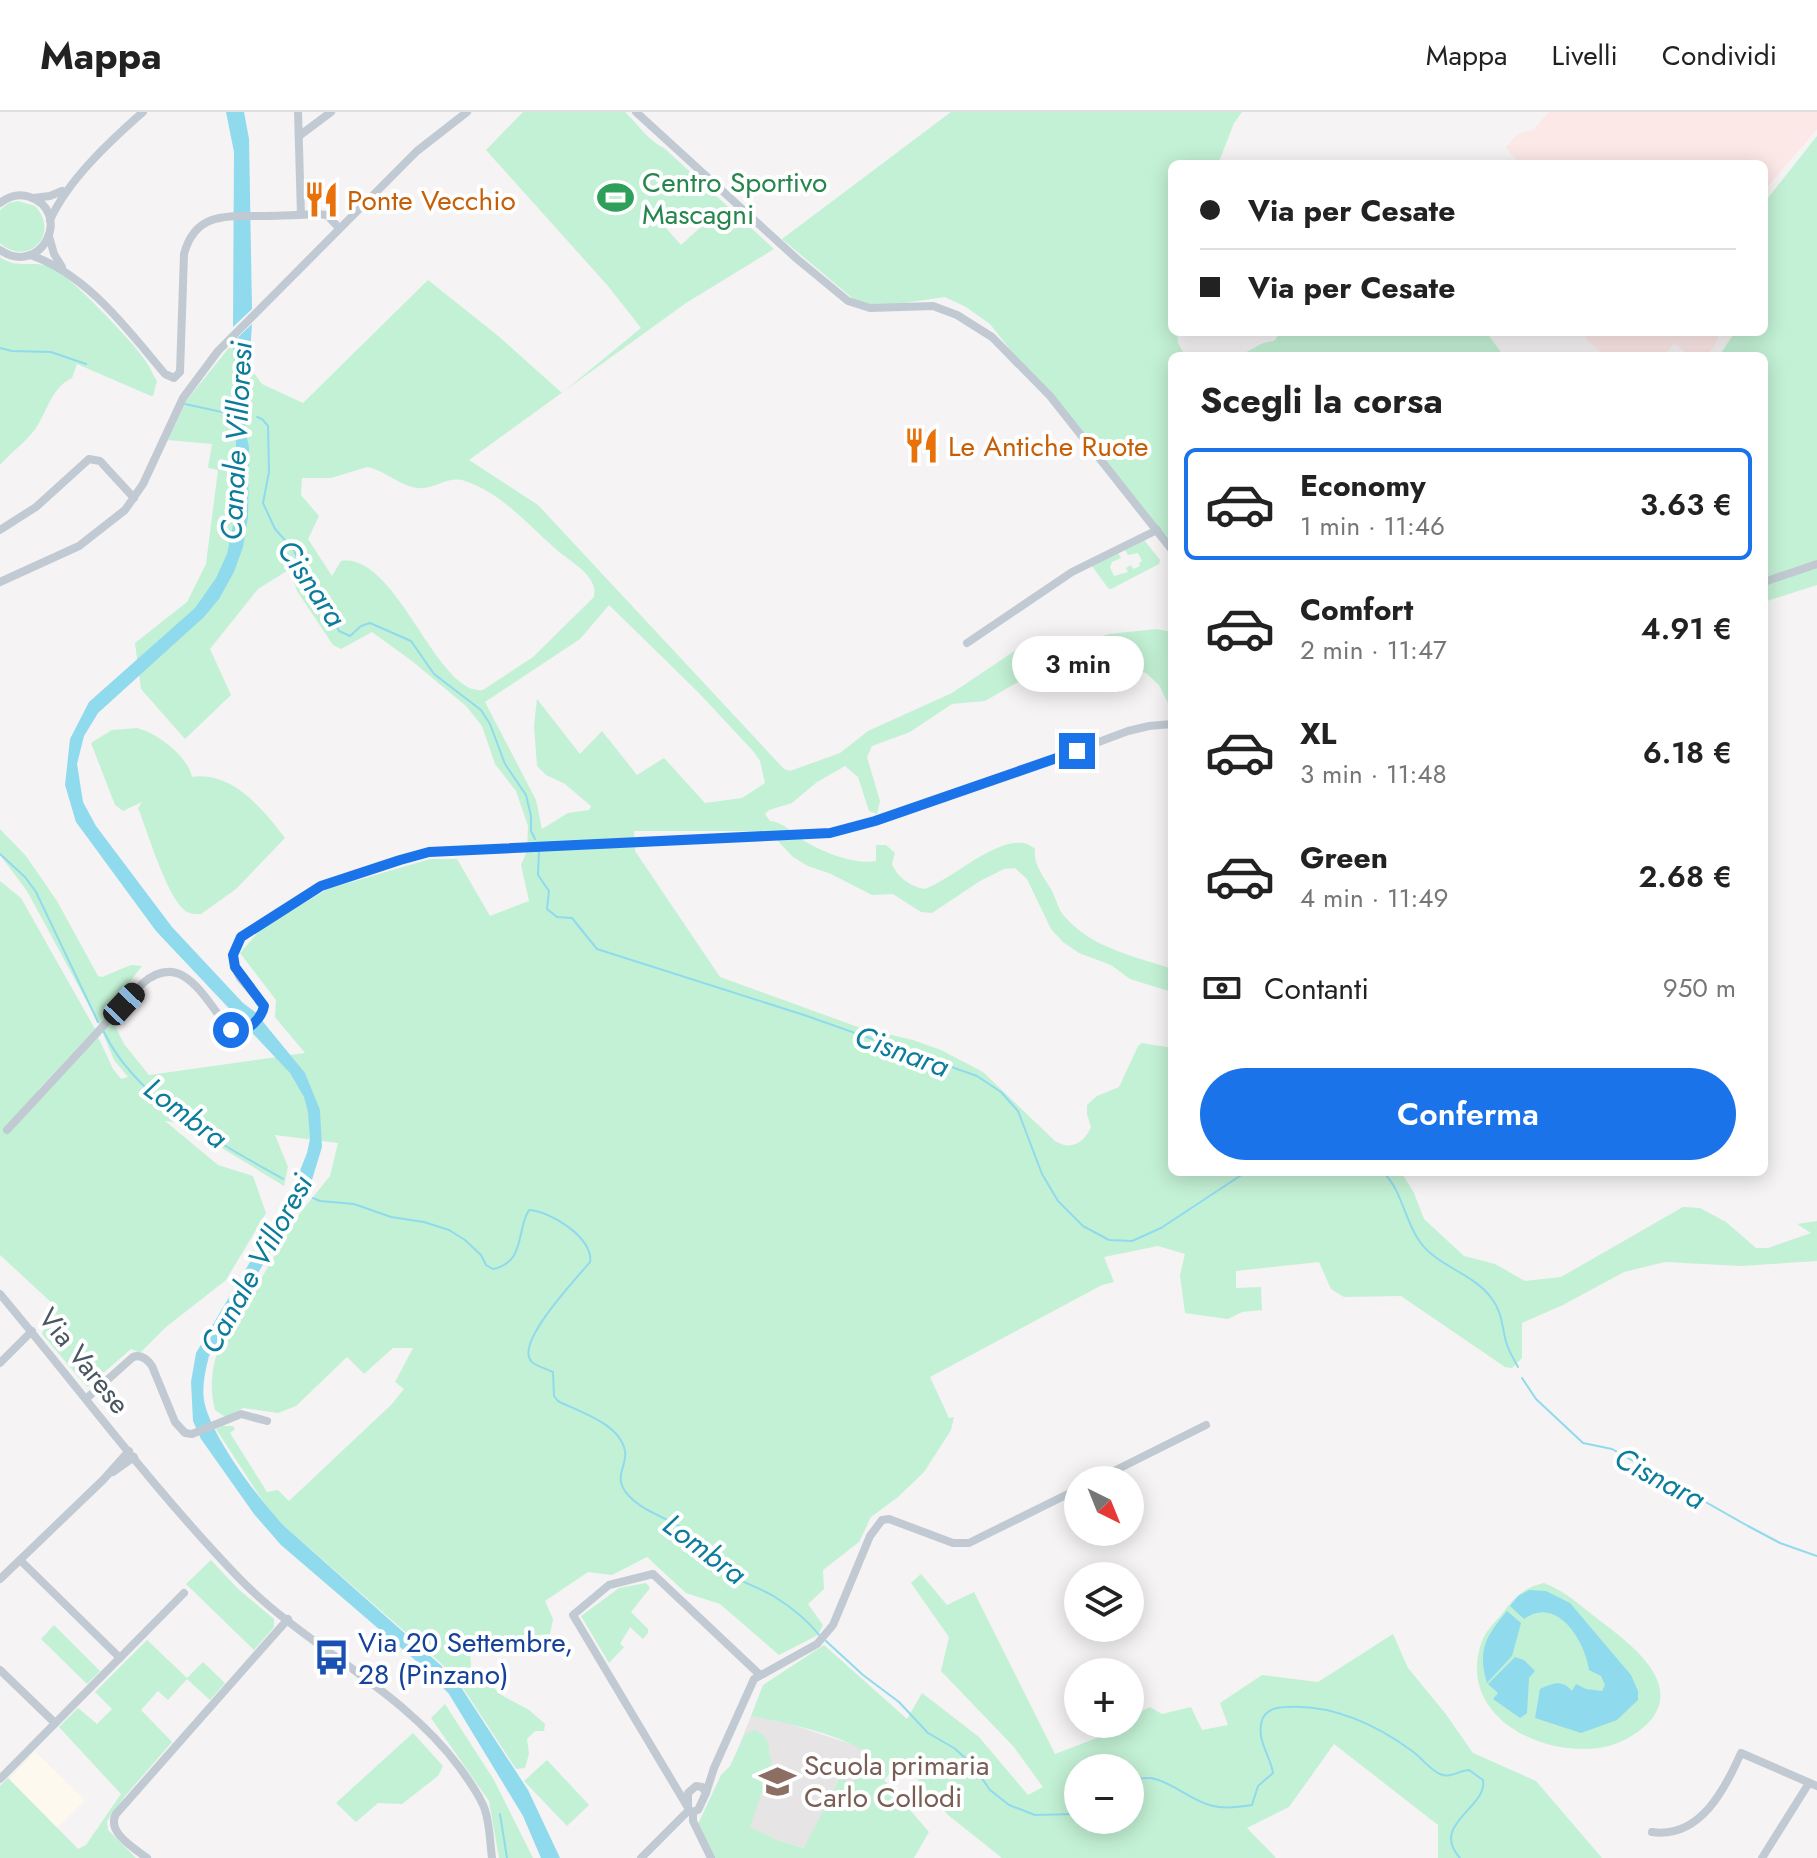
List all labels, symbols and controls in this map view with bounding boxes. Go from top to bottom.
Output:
text: Mappa [40,28,162,83]
text: Mappa [1426,35,1507,76]
text: Livelli [1551,35,1618,76]
text: Condividi [1662,35,1777,76]
place label: Centro Sportivo Mascagni [642,162,827,235]
sports icon: Centro Sportivo Mascagni [597,179,635,217]
place label: Ponte Vecchio [347,180,516,221]
restaurant icon: Ponte Vecchio [302,181,340,219]
text: Via per Cesate [1248,189,1455,232]
text: Via per Cesate [1248,266,1455,309]
water label: Canale Villoresi [209,340,263,541]
text: Scegli la corsa [1200,374,1443,426]
place label: Le Antiche Ruote [948,426,1148,467]
restaurant icon: Le Antiche Ruote [903,427,941,465]
text: Economy [1300,464,1426,507]
icon: car [1204,468,1276,540]
text: 3.63 € [1640,483,1732,526]
text: 1 min · 11:46 [1300,507,1445,545]
water label: Cisnara [267,530,357,636]
text: Comfort [1300,588,1413,631]
icon: car [1204,592,1276,664]
text: 4.91 € [1641,607,1732,650]
text: 2 min · 11:47 [1300,631,1447,669]
callout: 3 min [1011,635,1143,691]
text: 3 min [1045,645,1111,683]
text: XL [1300,712,1336,755]
icon: car [1204,716,1276,788]
text: 6.18 € [1643,731,1732,774]
route end [1059,733,1095,769]
text: 3 min · 11:48 [1300,755,1447,793]
text: Green [1300,836,1388,879]
icon: car [1204,840,1276,912]
text: 2.68 € [1638,855,1732,898]
text: 4 min · 11:49 [1300,879,1448,917]
icon: cash [1200,966,1244,1010]
text: Contanti [1264,967,1369,1010]
text: 950 m [1663,969,1736,1007]
car [99,978,149,1030]
route start [213,1012,249,1048]
water label: Cisnara [849,1014,956,1088]
water label: Lombra [135,1067,237,1159]
button: Conferma [1200,1068,1736,1160]
water label: Canale Villoresi [189,1166,323,1361]
street label: Via Varese [28,1299,140,1423]
water label: Cisnara [1607,1436,1714,1520]
north arrow [1064,1466,1144,1546]
map controls [1064,1466,1144,1834]
water label: Lombra [654,1503,756,1595]
button: layers [1064,1562,1144,1642]
place label: Via 20 Settembre, 28 (Pinzano) [358,1622,573,1695]
bus stop icon: Via 20 Settembre, 28 (Pinzano) [313,1639,351,1677]
button: + [1064,1658,1144,1738]
place label: Scuola primaria Carlo Collodi [804,1745,990,1818]
button: − [1064,1754,1144,1834]
school or university icon: Scuola primaria Carlo Collodi [759,1762,797,1800]

